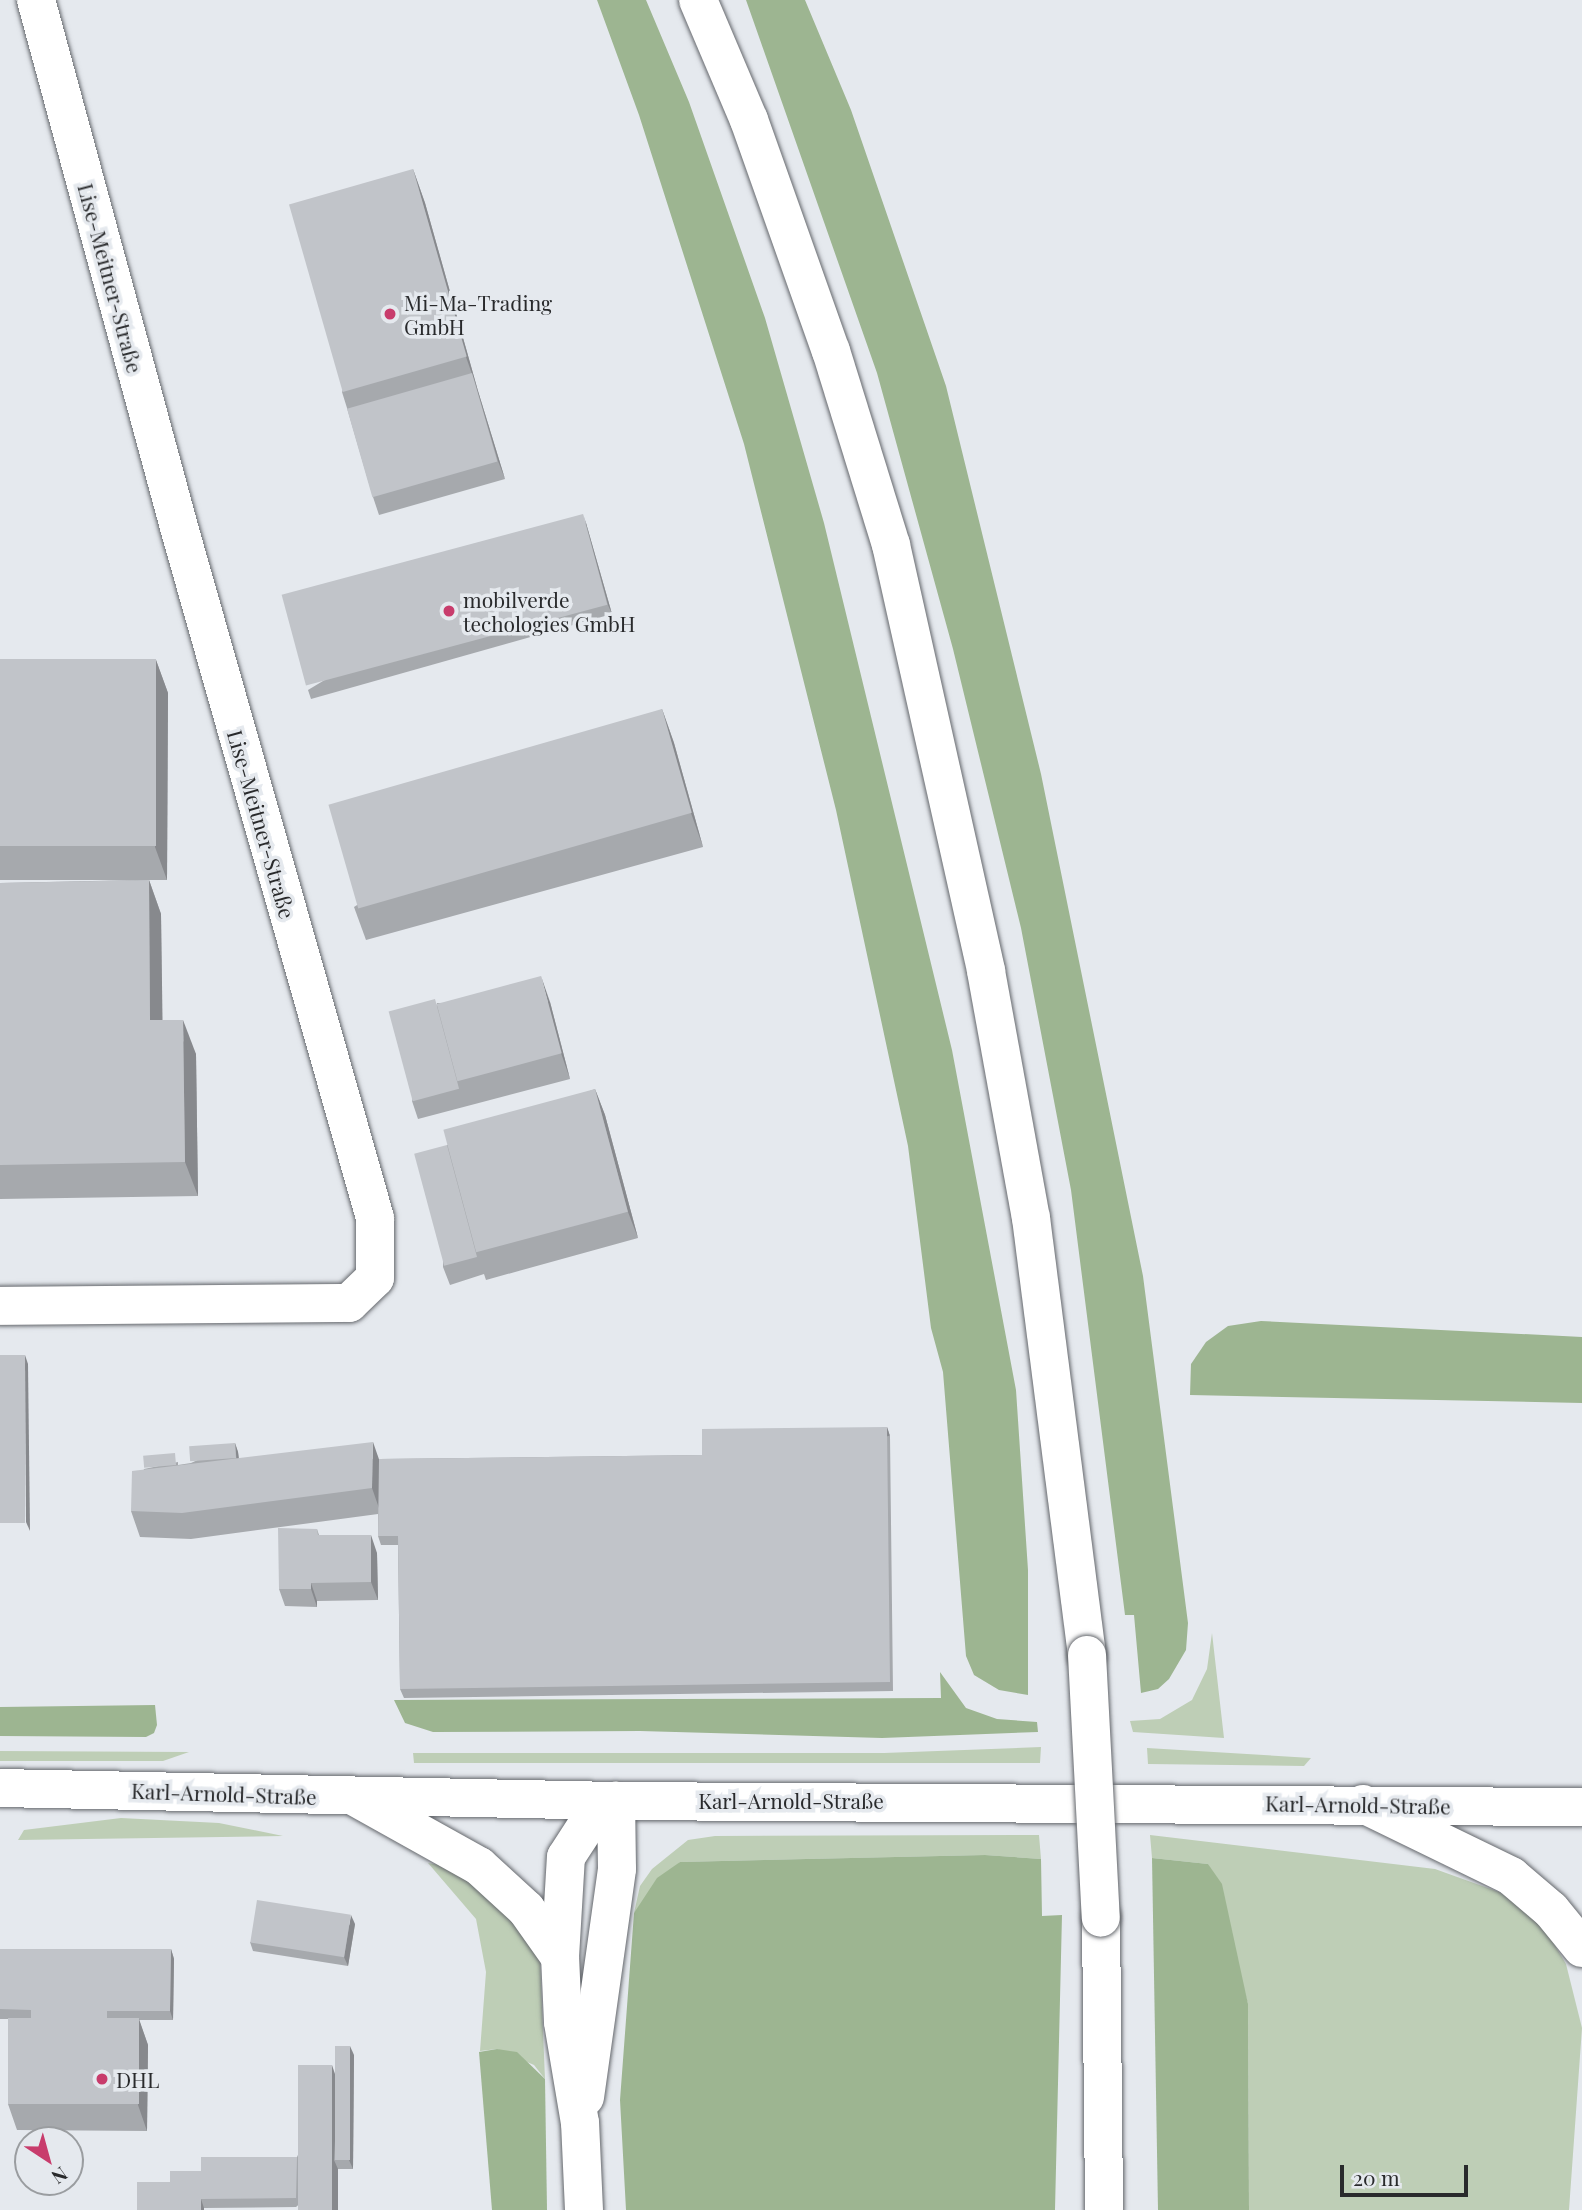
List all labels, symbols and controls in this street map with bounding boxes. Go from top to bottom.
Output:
street label: Lise-Meitner-Straße [74,181,148,375]
place label: Mi-Ma-Trading GmbH [404,289,552,339]
marker: Mi-Ma-Trading GmbH [382,306,398,322]
place label: mobilverde techologies GmbH [463,586,635,636]
marker: mobilverde techologies GmbH [441,603,457,619]
street label: Lise-Meitner-Straße [223,727,301,921]
street label: Karl-Arnold-Straße [131,1777,317,1809]
street label: Karl-Arnold-Straße [698,1787,884,1813]
street label: Karl-Arnold-Straße [1265,1790,1451,1818]
place label: DHL [116,2066,159,2092]
marker: DHL [94,2071,110,2087]
north arrow [14,2126,84,2196]
scale bar [1344,2150,1472,2194]
text: N [47,2162,73,2191]
text: 20 m [1353,2163,1400,2191]

